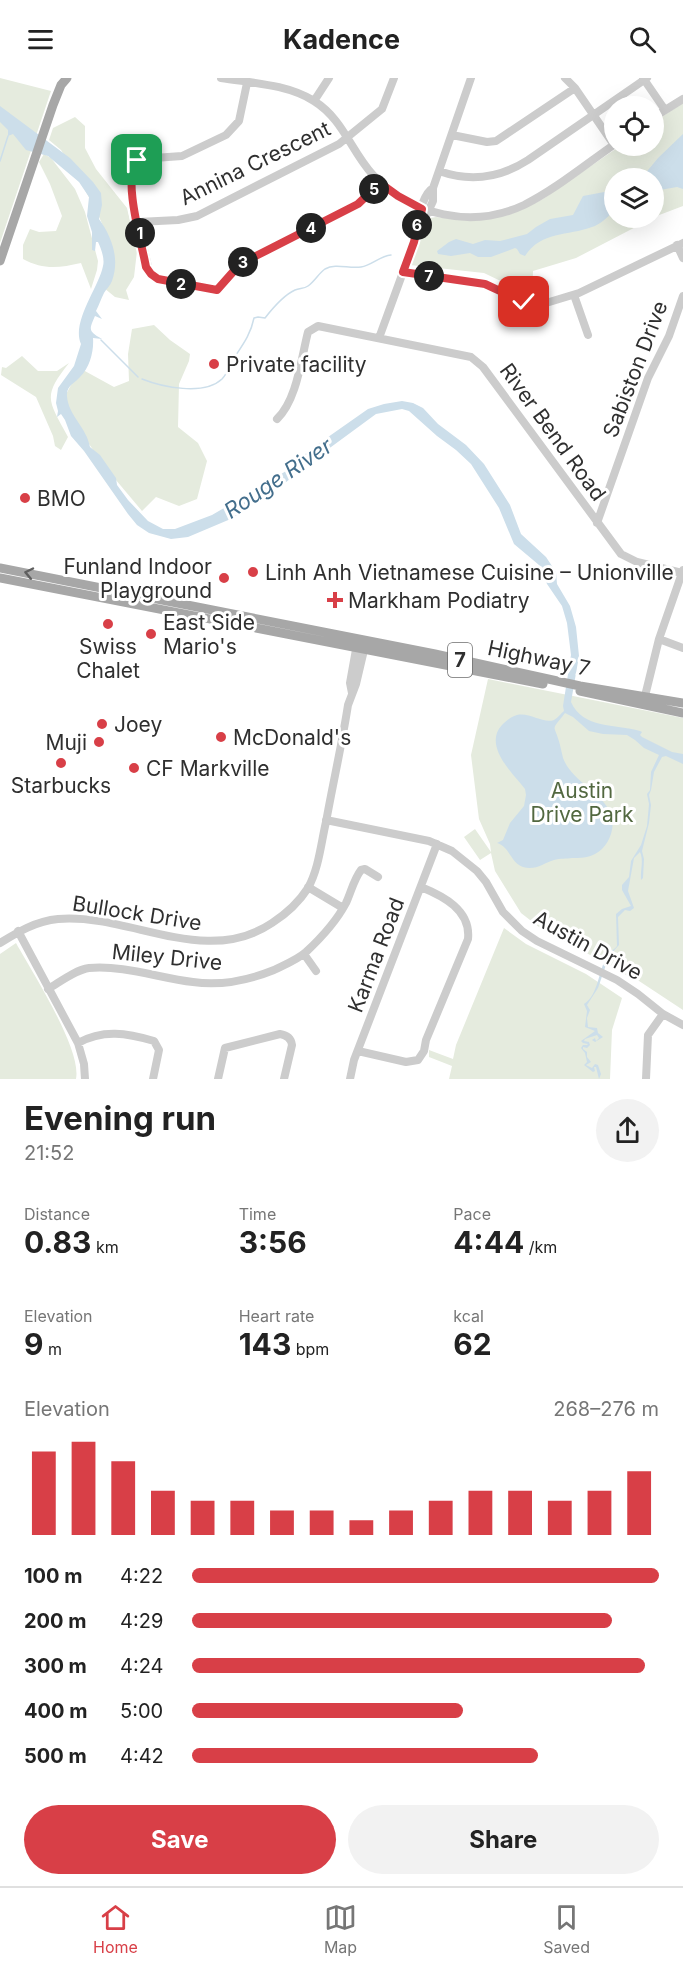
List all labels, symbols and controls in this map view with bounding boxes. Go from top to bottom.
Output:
icon: menu [24,23,57,56]
text: Kadence [283,23,400,56]
icon: search [626,23,659,56]
map controls [604,96,664,228]
button: locate [604,96,664,156]
street label: Annina Crescent [176,116,334,210]
pin [111,134,162,185]
icon: arrive [120,143,153,176]
button: layers [604,168,664,228]
pin: 5 [359,174,389,204]
text: 5 [369,179,379,199]
pin: 6 [402,210,432,240]
pin: 4 [296,213,326,243]
text: 6 [412,215,422,235]
pin: 1 [125,218,155,248]
text: 4 [306,218,316,238]
text: 1 [137,223,143,243]
pin: 3 [228,247,258,277]
text: 3 [238,252,248,272]
pin: 7 [414,261,444,291]
text: 7 [424,266,434,286]
pin: 2 [166,269,196,299]
text: 2 [176,274,186,294]
pin [498,276,549,327]
icon: check [507,285,540,318]
street label: Sabiston Drive [598,297,672,441]
place label: Private facility [226,352,367,377]
marker: Private facility [207,357,221,371]
street label: River Bend Road [495,358,611,506]
water label: Rouge River [219,432,338,524]
place label: BMO [37,486,86,511]
marker: BMO [18,491,32,505]
place label: Funland Indoor Playground [63,554,212,603]
place label: Linh Anh Vietnamese Cuisine – Unionville [265,560,674,585]
marker: Linh Anh Vietnamese Cuisine – Unionville [246,565,260,579]
one-way arrow [24,567,34,580]
marker: Funland Indoor Playground [217,571,231,585]
place label: Markham Podiatry [348,588,530,613]
marker: Markham Podiatry [326,591,344,609]
place label: East Side Mario's [163,610,255,659]
marker: Swiss Chalet [101,617,115,631]
marker: East Side Mario's [144,627,158,641]
place label: Swiss Chalet [76,634,140,683]
street label: Highway 7 [485,635,593,681]
road number: 7 [448,643,472,677]
place label: Joey [114,712,162,737]
marker: Joey [95,717,109,731]
place label: McDonald's [233,725,351,750]
place label: Muji [45,730,87,755]
marker: McDonald's [214,730,228,744]
marker: Muji [92,735,106,749]
marker: Starbucks [54,756,68,770]
place label: CF Markville [146,756,269,781]
marker: CF Markville [127,761,141,775]
place label: Starbucks [11,773,111,798]
park label: Austin Drive Park [531,778,634,827]
street label: Bullock Drive [71,890,203,936]
street label: Karma Road [343,894,409,1016]
street label: Austin Drive [529,905,647,985]
street label: Miley Drive [111,939,223,975]
text: Evening run [24,1098,216,1138]
button: share [596,1099,659,1162]
text: 21:52 [24,1141,74,1165]
text: Distance [24,1204,90,1224]
text: Time [239,1204,276,1224]
text: Pace [453,1204,491,1224]
text: 0.83 [24,1224,91,1260]
text: 3:56 [239,1224,307,1260]
text: 4:44 [453,1224,524,1260]
text: km [91,1237,119,1257]
text: /km [524,1237,557,1257]
text: Elevation [24,1306,93,1326]
text: Heart rate [239,1306,314,1326]
text: kcal [453,1306,484,1326]
text: 9 [24,1326,43,1362]
text: 143 [239,1326,291,1362]
text: 62 [453,1326,492,1362]
text: m [43,1339,62,1359]
text: bpm [291,1339,329,1359]
text: Elevation [24,1397,110,1421]
text: 268–276 m [553,1397,659,1421]
text: 100 m [24,1564,83,1588]
text: 4:22 [120,1564,163,1588]
text: 200 m [24,1609,87,1633]
text: 4:29 [120,1609,163,1633]
text: 300 m [24,1654,87,1678]
text: 4:24 [120,1654,164,1678]
text: 400 m [24,1699,88,1723]
text: 5:00 [120,1699,163,1723]
text: 500 m [24,1744,87,1768]
text: 4:42 [120,1744,164,1768]
button: Save [24,1805,336,1874]
button: Share [348,1805,659,1874]
tab: Home [93,1901,138,1957]
tab: Map [324,1901,357,1957]
tab: Saved [543,1901,590,1957]

